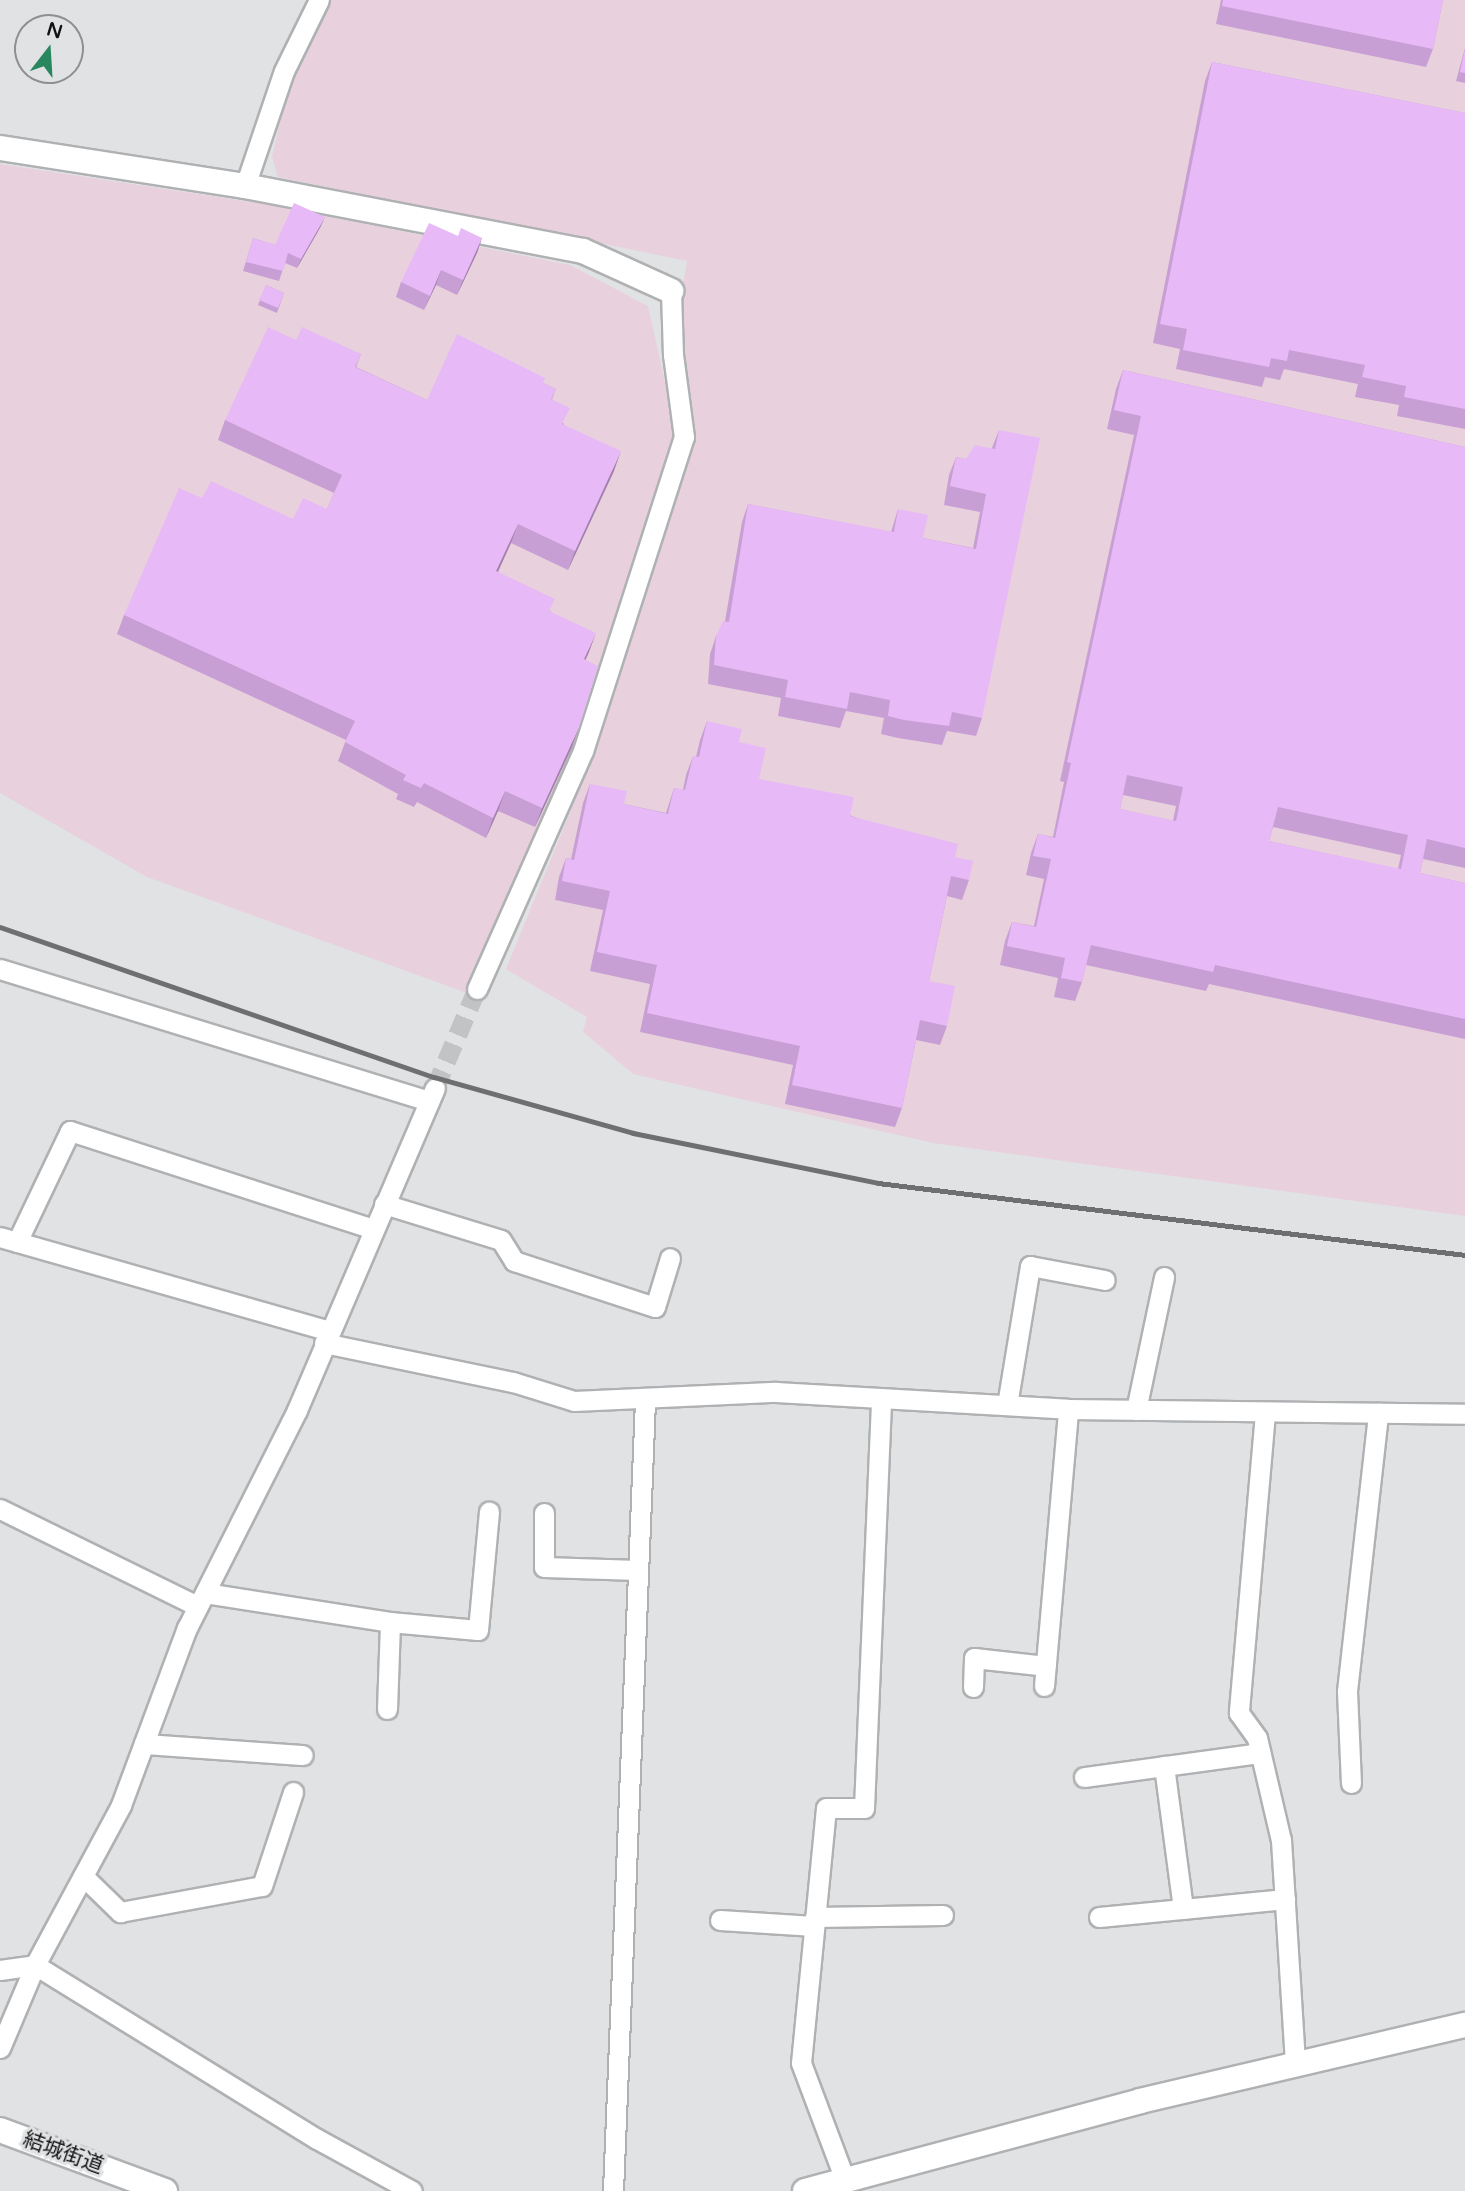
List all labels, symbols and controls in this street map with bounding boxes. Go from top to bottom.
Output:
north arrow [14,14,84,84]
text: N [44,18,65,44]
street label: 結城街道 [19,2127,107,2179]

